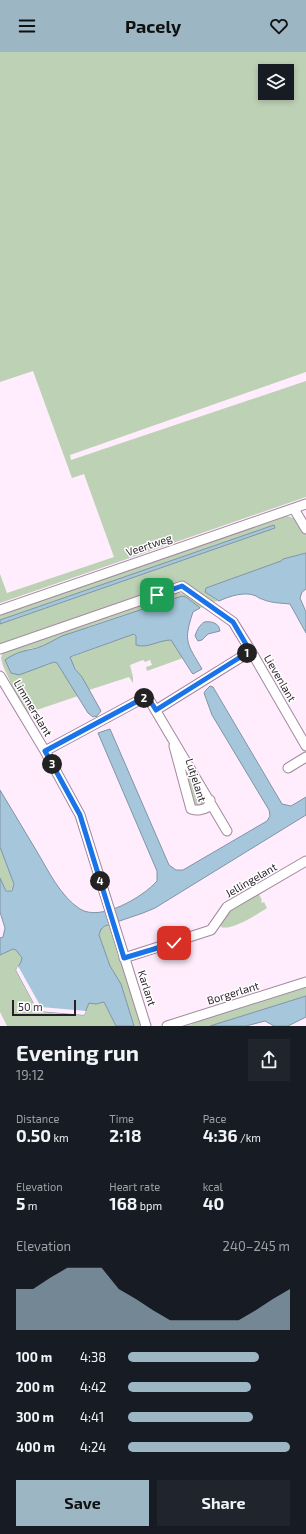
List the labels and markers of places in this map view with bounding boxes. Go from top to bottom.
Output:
pin [140,578,174,612]
pin: 1 [237,643,257,663]
pin: 2 [134,688,154,708]
pin: 3 [42,754,62,774]
pin: 4 [90,871,110,891]
pin [157,926,191,960]

